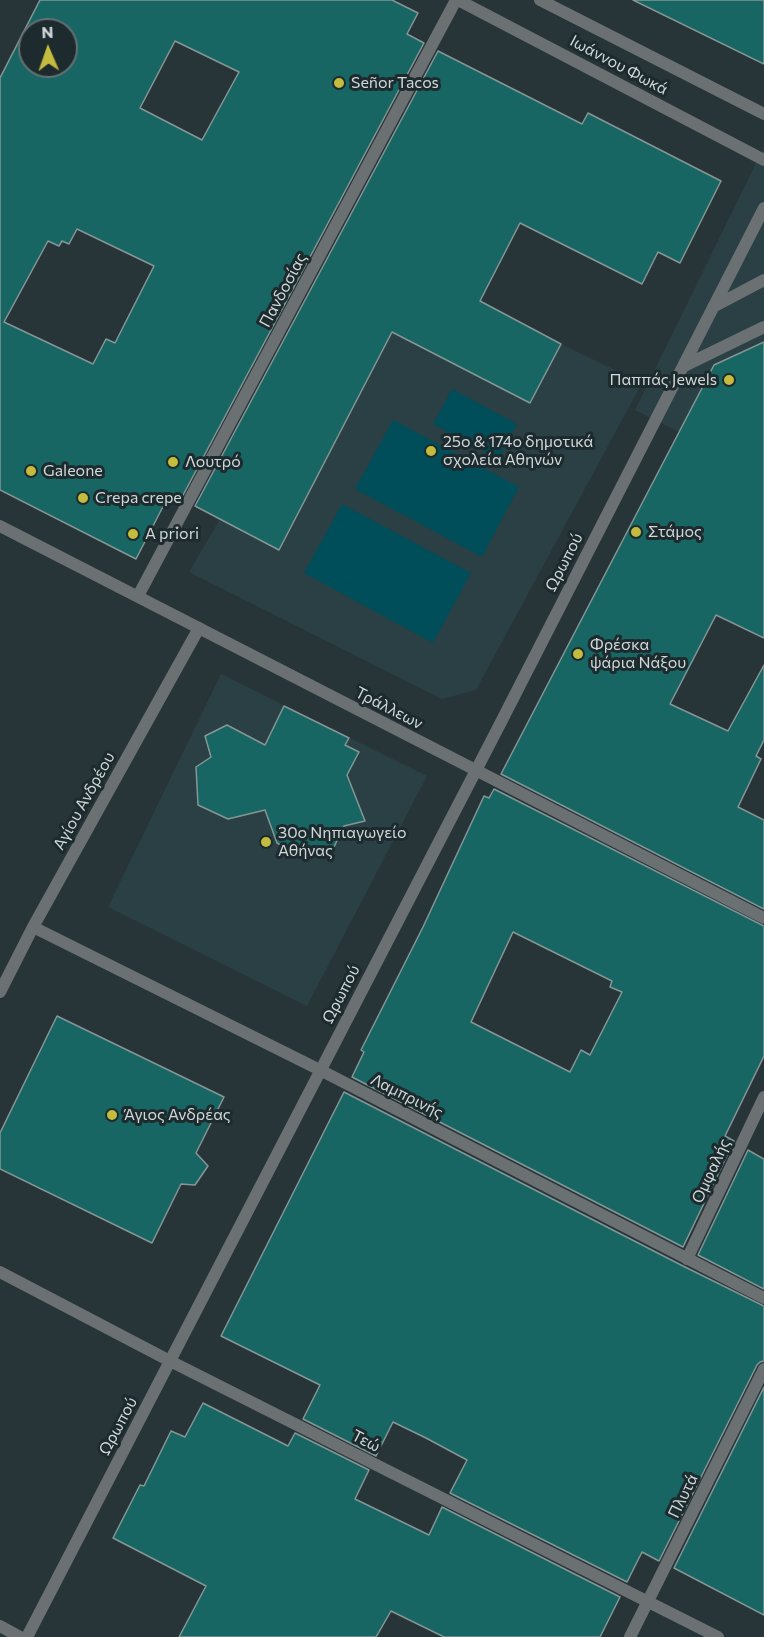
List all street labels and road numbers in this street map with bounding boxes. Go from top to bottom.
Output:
street label: Ιωάννου Φωκά [567,31,671,99]
street label: Πανδοσίας [255,250,311,330]
street label: Ωρωπού [541,530,587,594]
street label: Τράλλεων [352,683,426,733]
street label: Αγίου Ανδρέου [49,749,119,853]
street label: Ωρωπού [318,962,364,1026]
street label: Λαμπρινής [368,1070,446,1122]
street label: Ομφαλής [688,1136,734,1206]
street label: Ωρωπού [95,1394,141,1458]
street label: Τεώ [349,1426,383,1456]
street label: Πλυτά [664,1471,702,1521]

